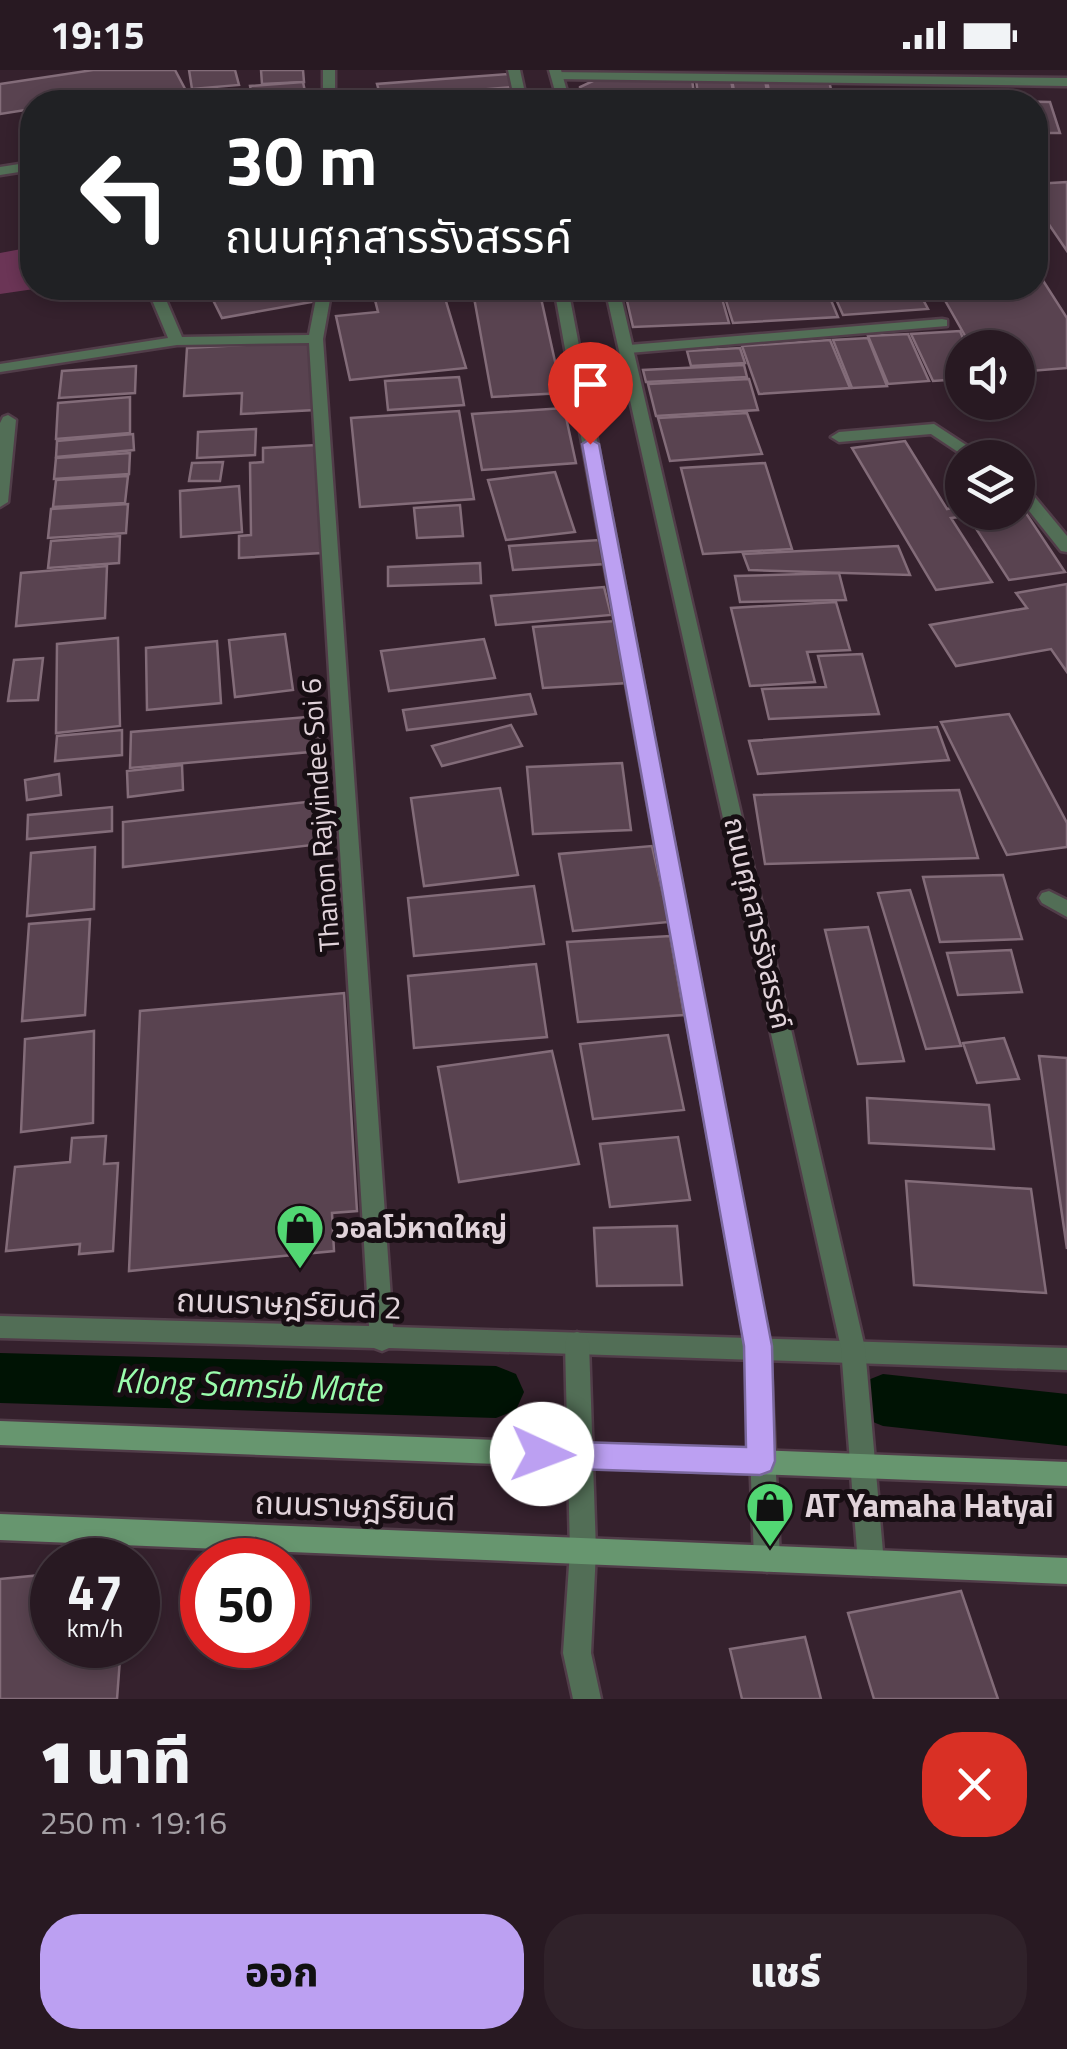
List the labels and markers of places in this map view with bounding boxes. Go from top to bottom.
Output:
pin [548,342,633,445]
shop icon: วอลโว่หาดใหญ่ [274,1202,326,1270]
place label: วอลโว่หาดใหญ่ [335,1206,507,1249]
shop icon: AT Yamaha Hatyai [744,1480,796,1548]
place label: AT Yamaha Hatyai [805,1481,1053,1529]

